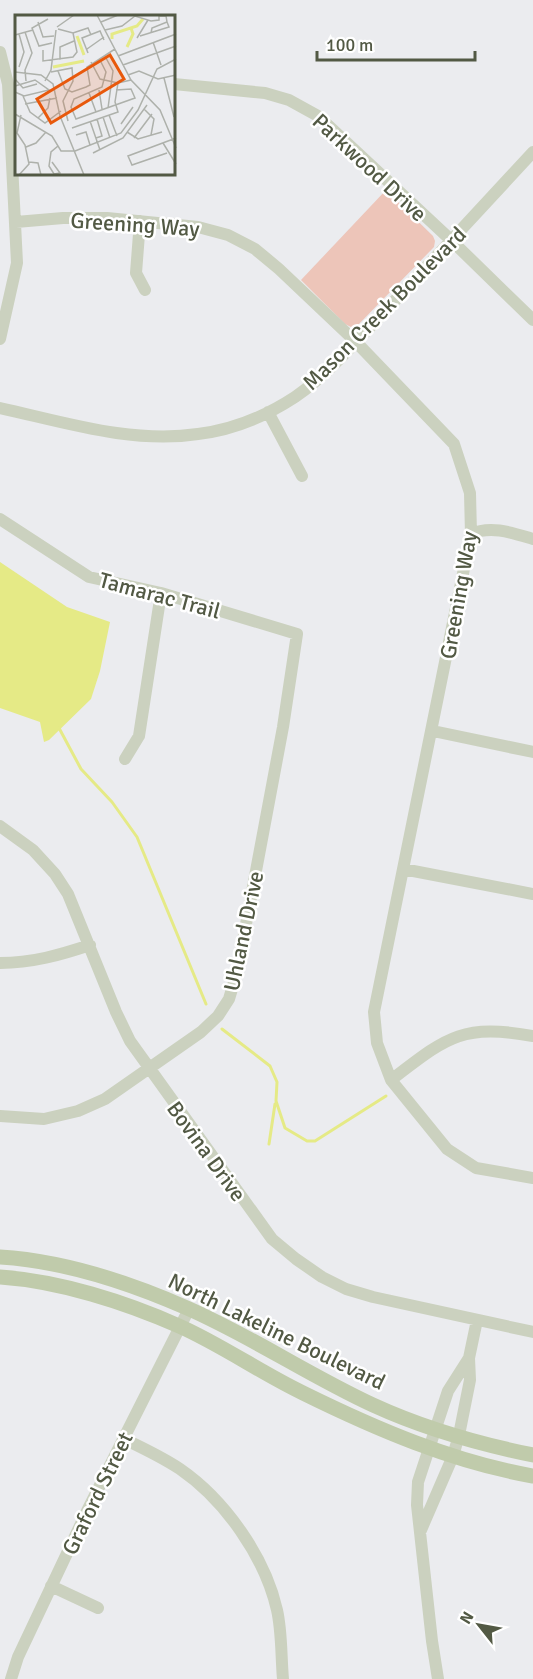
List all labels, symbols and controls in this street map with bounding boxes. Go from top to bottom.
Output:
inset map [15,15,176,176]
scale bar [317,24,474,62]
text: 100 m [326,34,373,56]
street label: Parkwood Drive [307,108,432,227]
street label: Greening Way [70,207,201,243]
street label: Mason Creek Boulevard [297,221,472,396]
street label: Greening Way [434,528,483,661]
street label: Tamarac Trail [96,566,224,625]
street label: Uhland Drive [218,869,269,994]
street label: Bovina Drive [161,1096,252,1207]
street label: North Lakeline Boulevard [164,1267,390,1396]
street label: Graford Street [56,1427,139,1559]
north arrow [449,1595,509,1655]
text: N [456,1608,478,1628]

